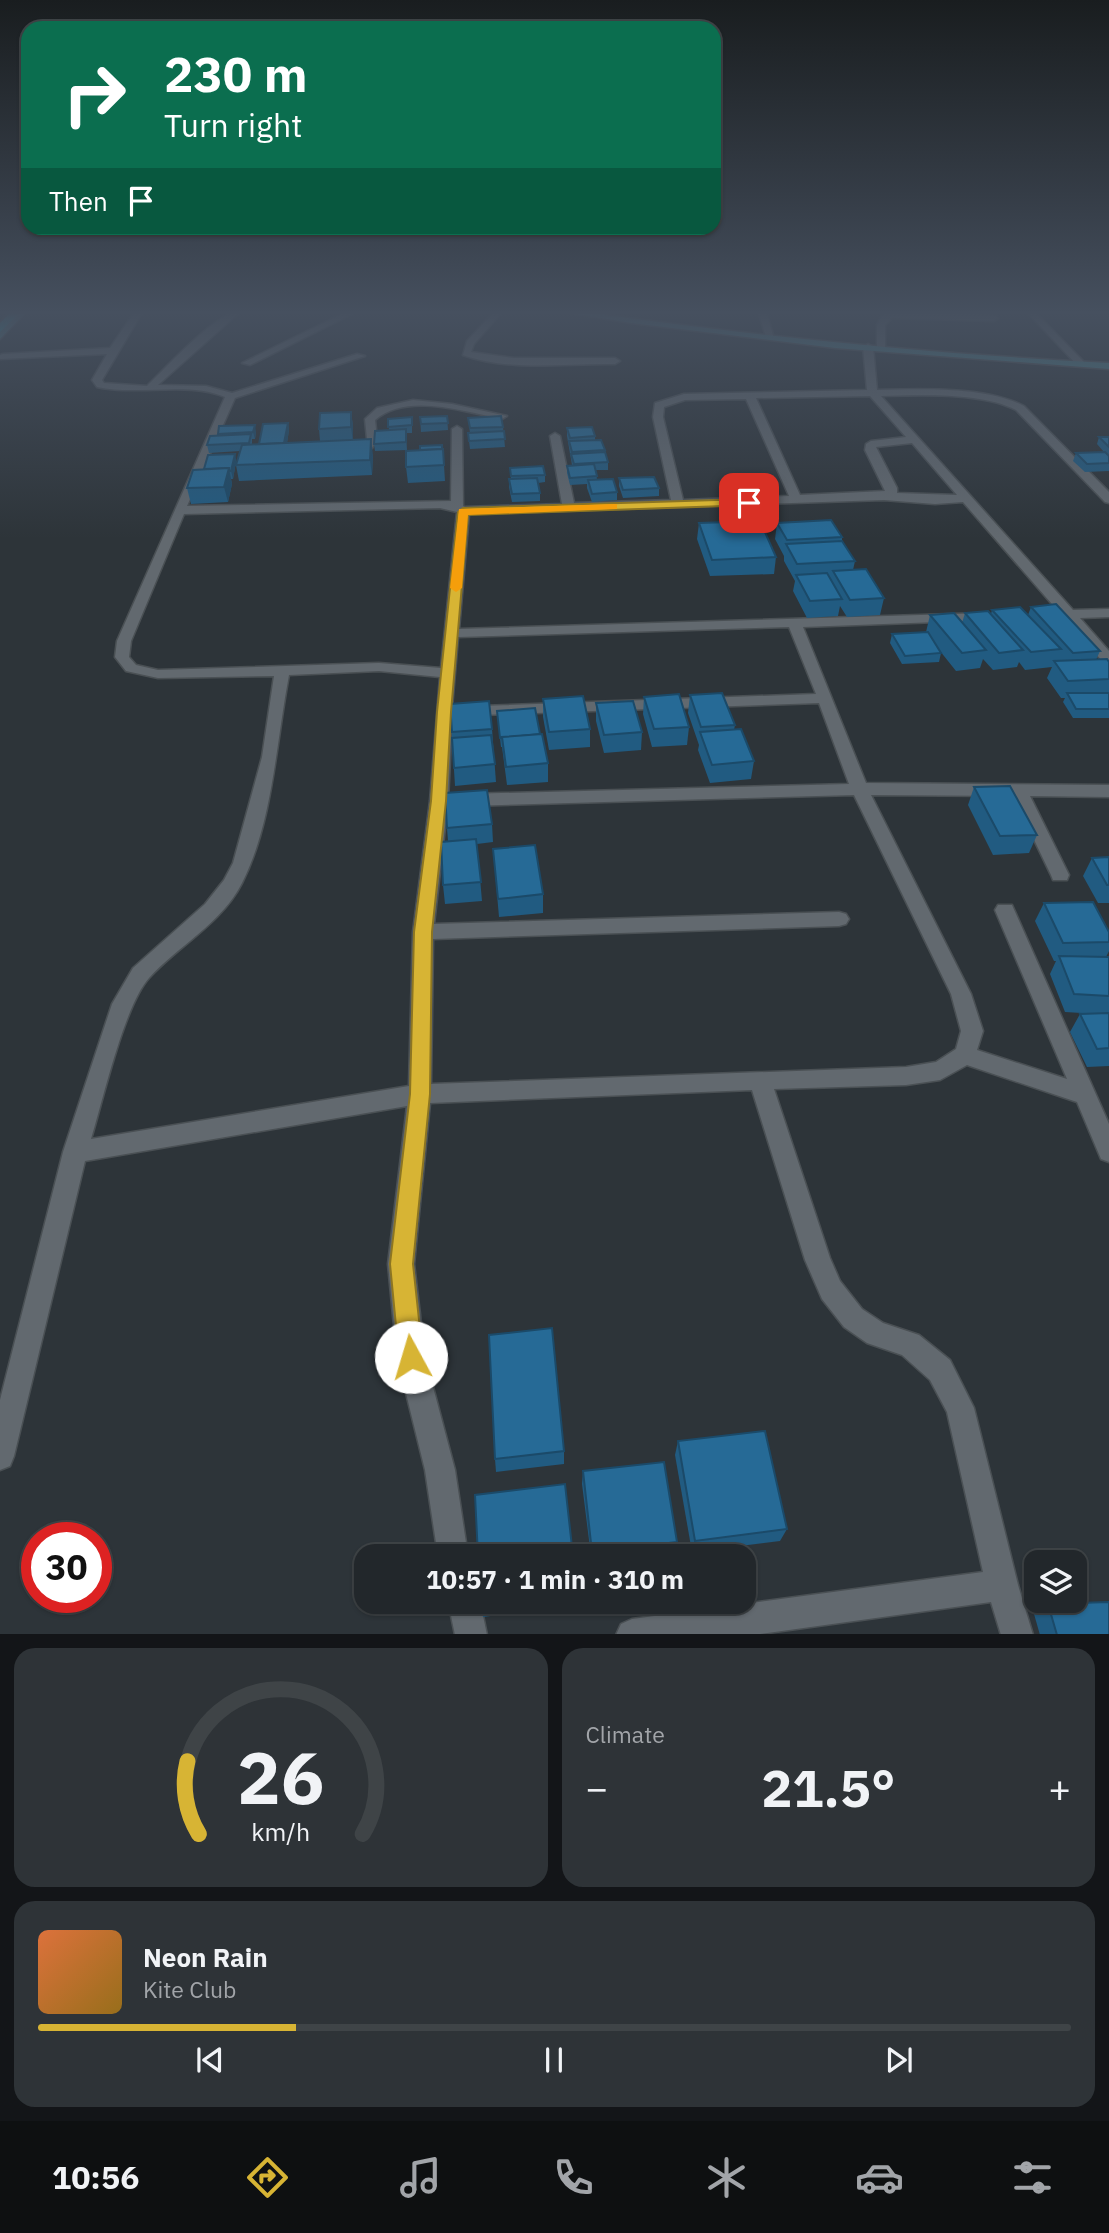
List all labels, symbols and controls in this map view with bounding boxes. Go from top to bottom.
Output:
text: 230 m [164,42,308,105]
icon: right [49,49,140,140]
text: Turn right [164,104,302,146]
icon: arrive [122,182,160,220]
text: Then [49,184,108,218]
pin [719,473,779,533]
icon: arrive [730,484,768,522]
position arrow [374,1320,448,1394]
speed limit sign: 30 [21,1522,112,1613]
map controls [1024,1550,1087,1613]
button: layers [1024,1550,1087,1613]
text: 10:57 · 1 min · 310 m [426,1562,684,1596]
text: Climate [586,1719,665,1749]
text: 26 [237,1729,324,1824]
text: 21.5° [761,1754,895,1821]
text: − [586,1763,608,1812]
text: + [1048,1763,1071,1812]
text: km/h [251,1814,310,1847]
text: Neon Rain [143,1940,268,1974]
text: Kite Club [143,1974,236,2004]
icon: previous [191,2041,229,2079]
icon: pause [535,2041,573,2079]
icon: next [880,2041,918,2079]
icon: directions [243,2153,292,2202]
icon: music [396,2153,445,2202]
icon: phone [549,2153,598,2202]
icon: climate [702,2153,751,2202]
icon: car [855,2153,904,2202]
icon: filters [1008,2153,1057,2202]
text: 10:56 [52,2156,139,2198]

